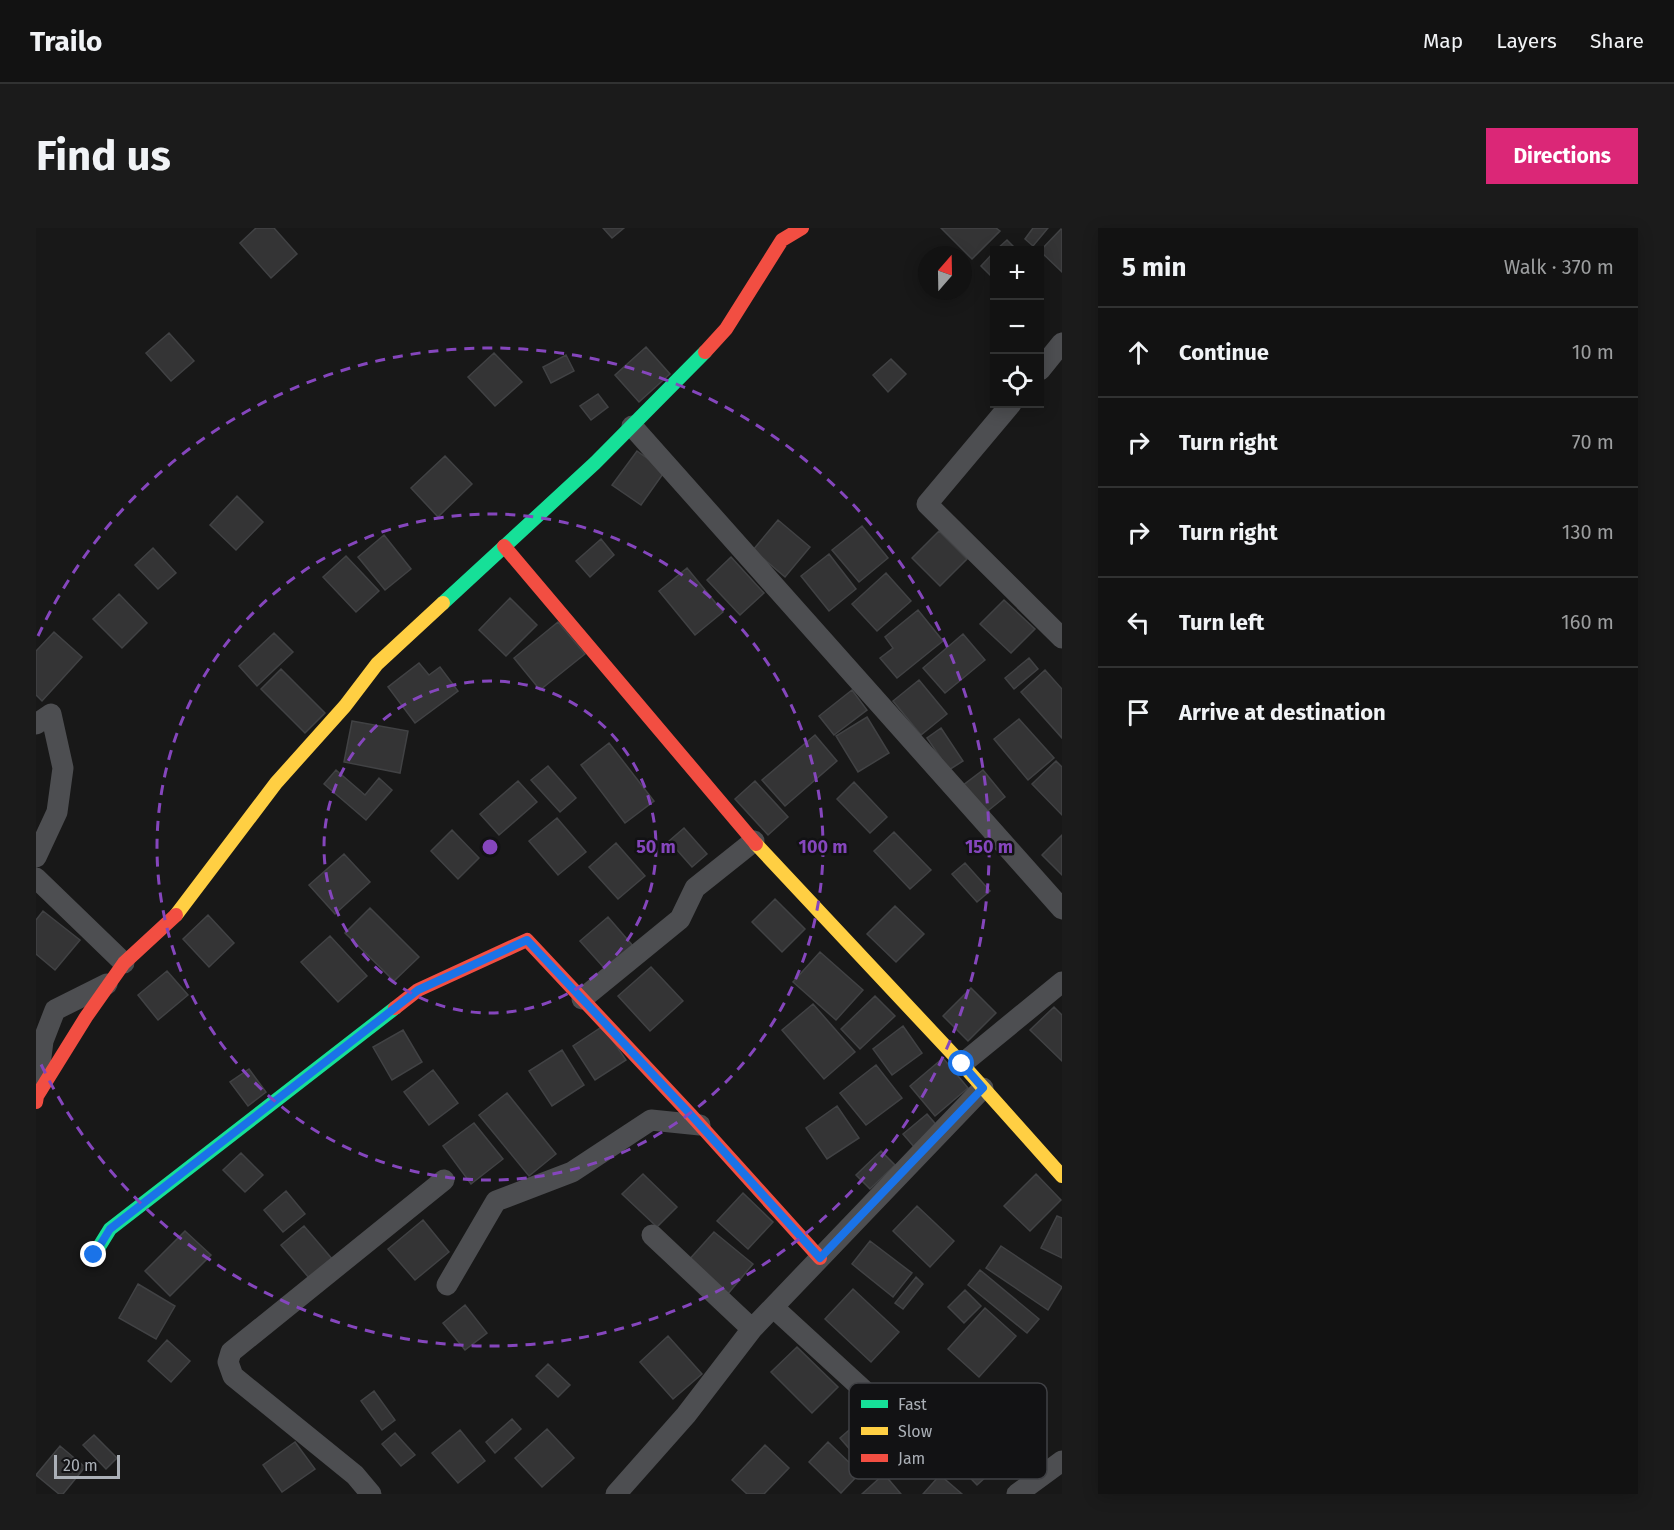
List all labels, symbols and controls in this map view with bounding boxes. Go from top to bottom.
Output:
text: Trailo [30,25,102,58]
text: Map [1423,28,1463,54]
text: Layers [1496,28,1557,54]
text: Share [1590,28,1644,54]
button: Directions [1486,128,1638,184]
text: Find us [36,131,171,181]
north arrow [918,246,972,300]
map controls [990,246,1044,408]
button: + [990,246,1044,300]
text: 5 min [1122,252,1186,283]
text: Walk · 370 m [1504,255,1614,279]
button: − [990,300,1044,354]
icon: ahead [1122,336,1155,369]
text: Continue [1179,339,1269,366]
text: 10 m [1572,340,1614,364]
button: locate [990,354,1044,408]
icon: right [1122,426,1155,459]
text: Turn right [1179,429,1278,456]
text: 70 m [1572,430,1614,454]
icon: right [1122,516,1155,549]
text: Turn right [1179,519,1278,546]
text: 130 m [1562,520,1614,544]
icon: left [1122,606,1155,639]
text: Turn left [1179,609,1264,636]
text: 160 m [1561,610,1614,634]
icon: arrive [1122,696,1155,729]
text: Arrive at destination [1179,699,1386,726]
text: 50 m [636,836,676,858]
text: 100 m [799,836,847,858]
text: 150 m [965,836,1013,858]
centre of rings [480,837,500,857]
route start [948,1050,974,1076]
route end [80,1241,106,1267]
legend [849,1383,1047,1479]
text: Fast [898,1395,927,1414]
text: Slow [898,1422,933,1441]
text: Jam [898,1449,925,1468]
scale bar [54,1452,120,1480]
text: 20 m [63,1456,98,1475]

